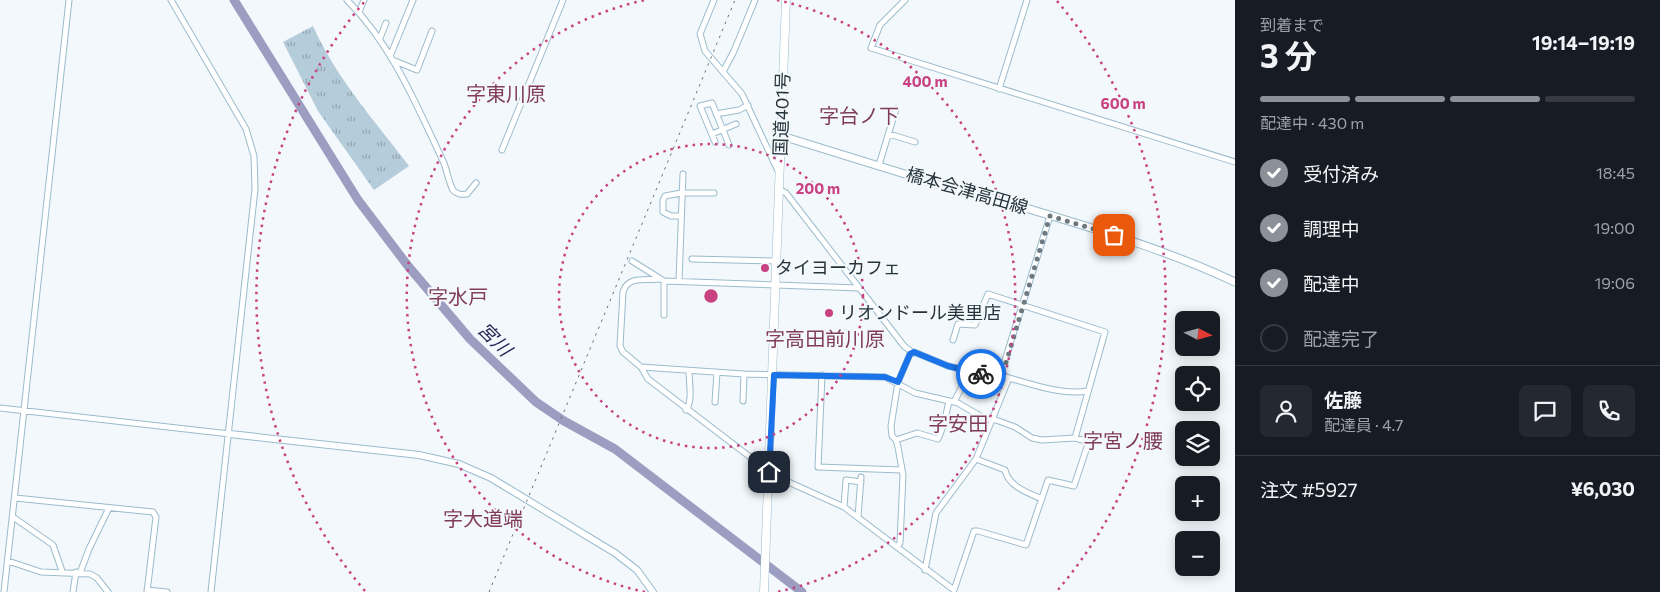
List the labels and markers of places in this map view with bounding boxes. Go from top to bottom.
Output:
pin [1093,214,1135,256]
place label: タイヨーカフェ [775,256,901,278]
marker: タイヨーカフェ [759,262,771,274]
centre of rings [702,287,720,305]
place label: リオンドール美里店 [839,301,1001,323]
marker: リオンドール美里店 [823,307,835,319]
pin [748,451,790,493]

